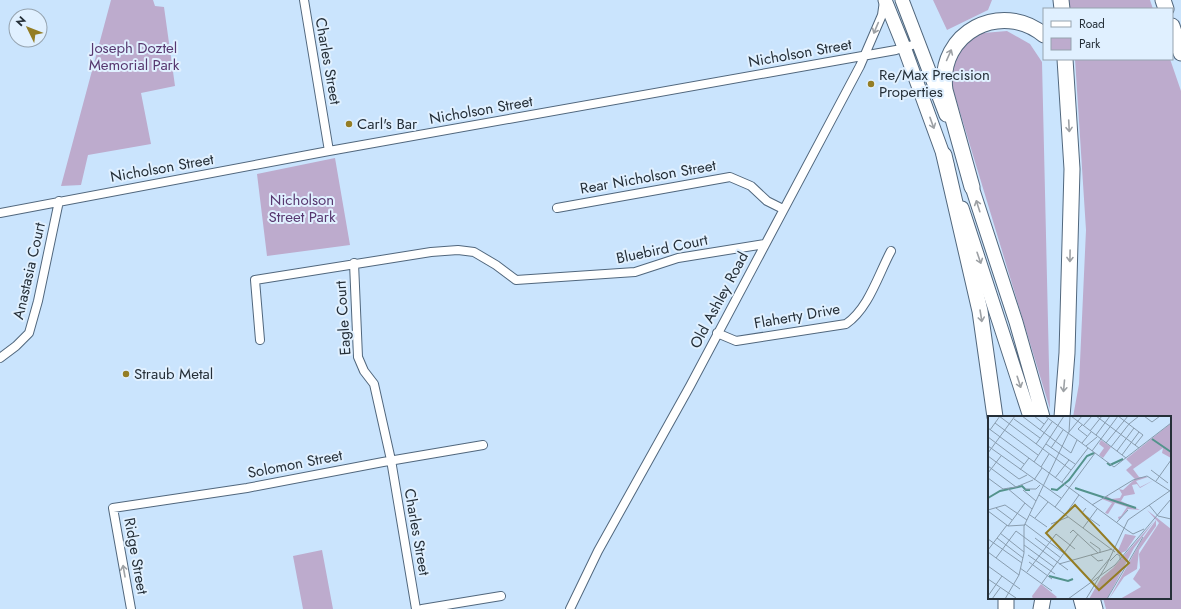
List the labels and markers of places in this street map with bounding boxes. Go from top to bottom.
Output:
place label: Re/Max Precision Properties [879,64,990,103]
marker: Re/Max Precision Properties [866,79,876,89]
place label: Carl's Bar [357,113,418,135]
marker: Carl's Bar [344,119,354,129]
place label: Straub Metal [134,363,213,385]
marker: Straub Metal [121,369,131,379]

